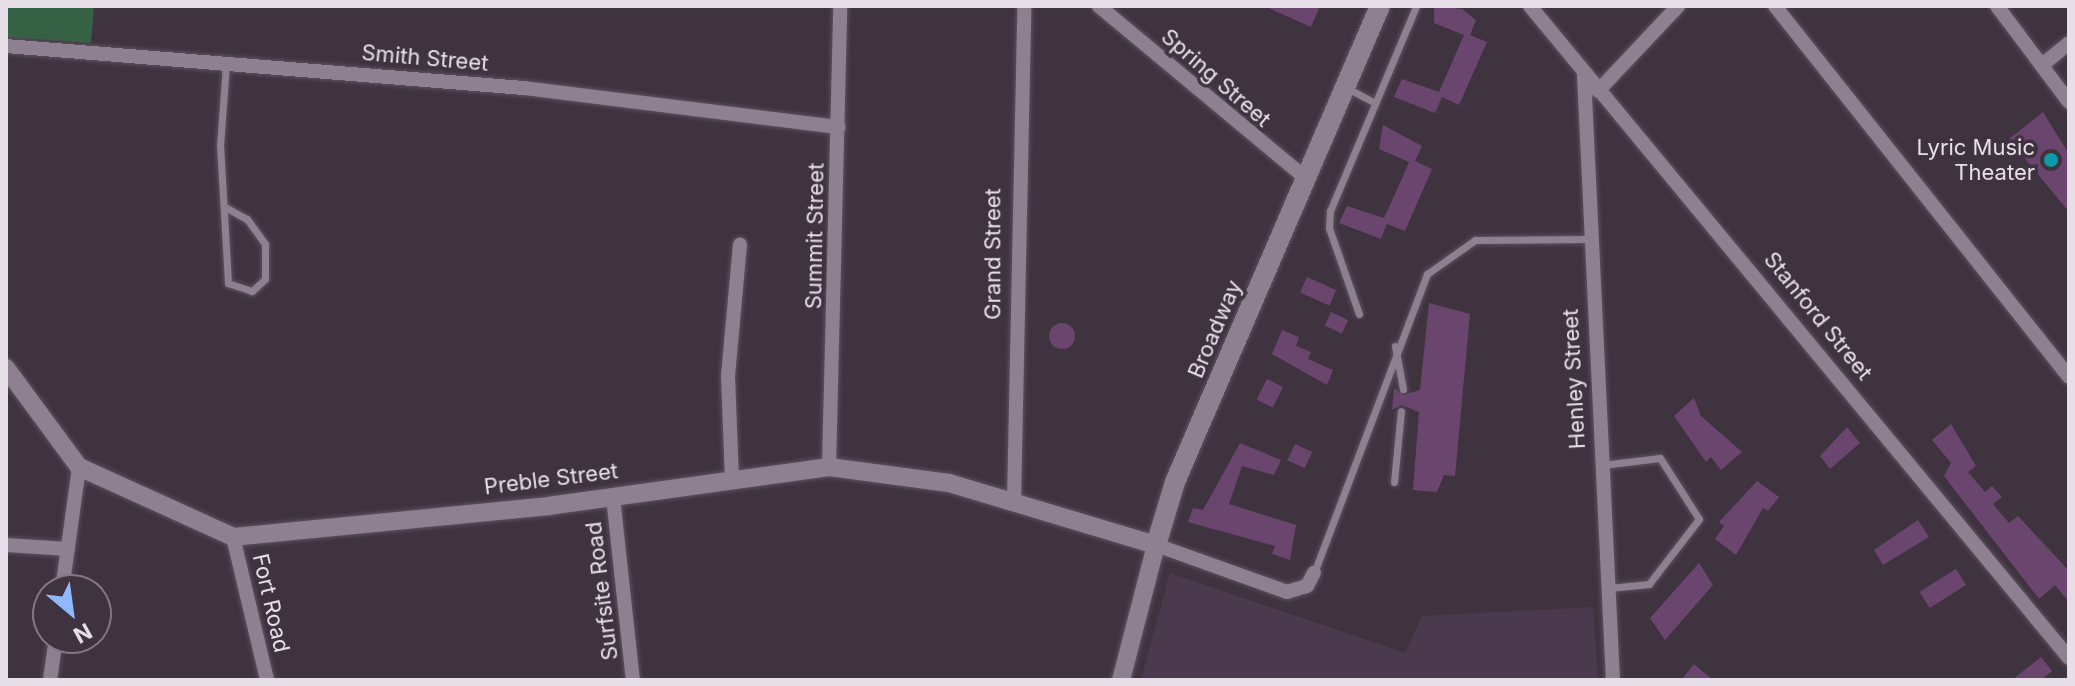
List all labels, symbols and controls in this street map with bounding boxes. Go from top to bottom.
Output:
street label: Spring Street [1156,23,1276,133]
street label: Smith Street [360,39,490,77]
place label: Lyric Music Theater [1917,134,2035,186]
marker: Lyric Music Theater [2042,151,2060,169]
street label: Summit Street [801,163,829,309]
street label: Grand Street [980,188,1006,320]
street label: Stanford Street [1758,247,1878,385]
street label: Broadway [1183,276,1247,382]
street label: Henley Street [1557,308,1591,450]
street label: Preble Street [483,458,619,500]
street label: Surfsite Road [580,520,624,662]
street label: Fort Road [247,551,295,655]
north arrow [32,574,112,654]
text: N [69,618,96,649]

